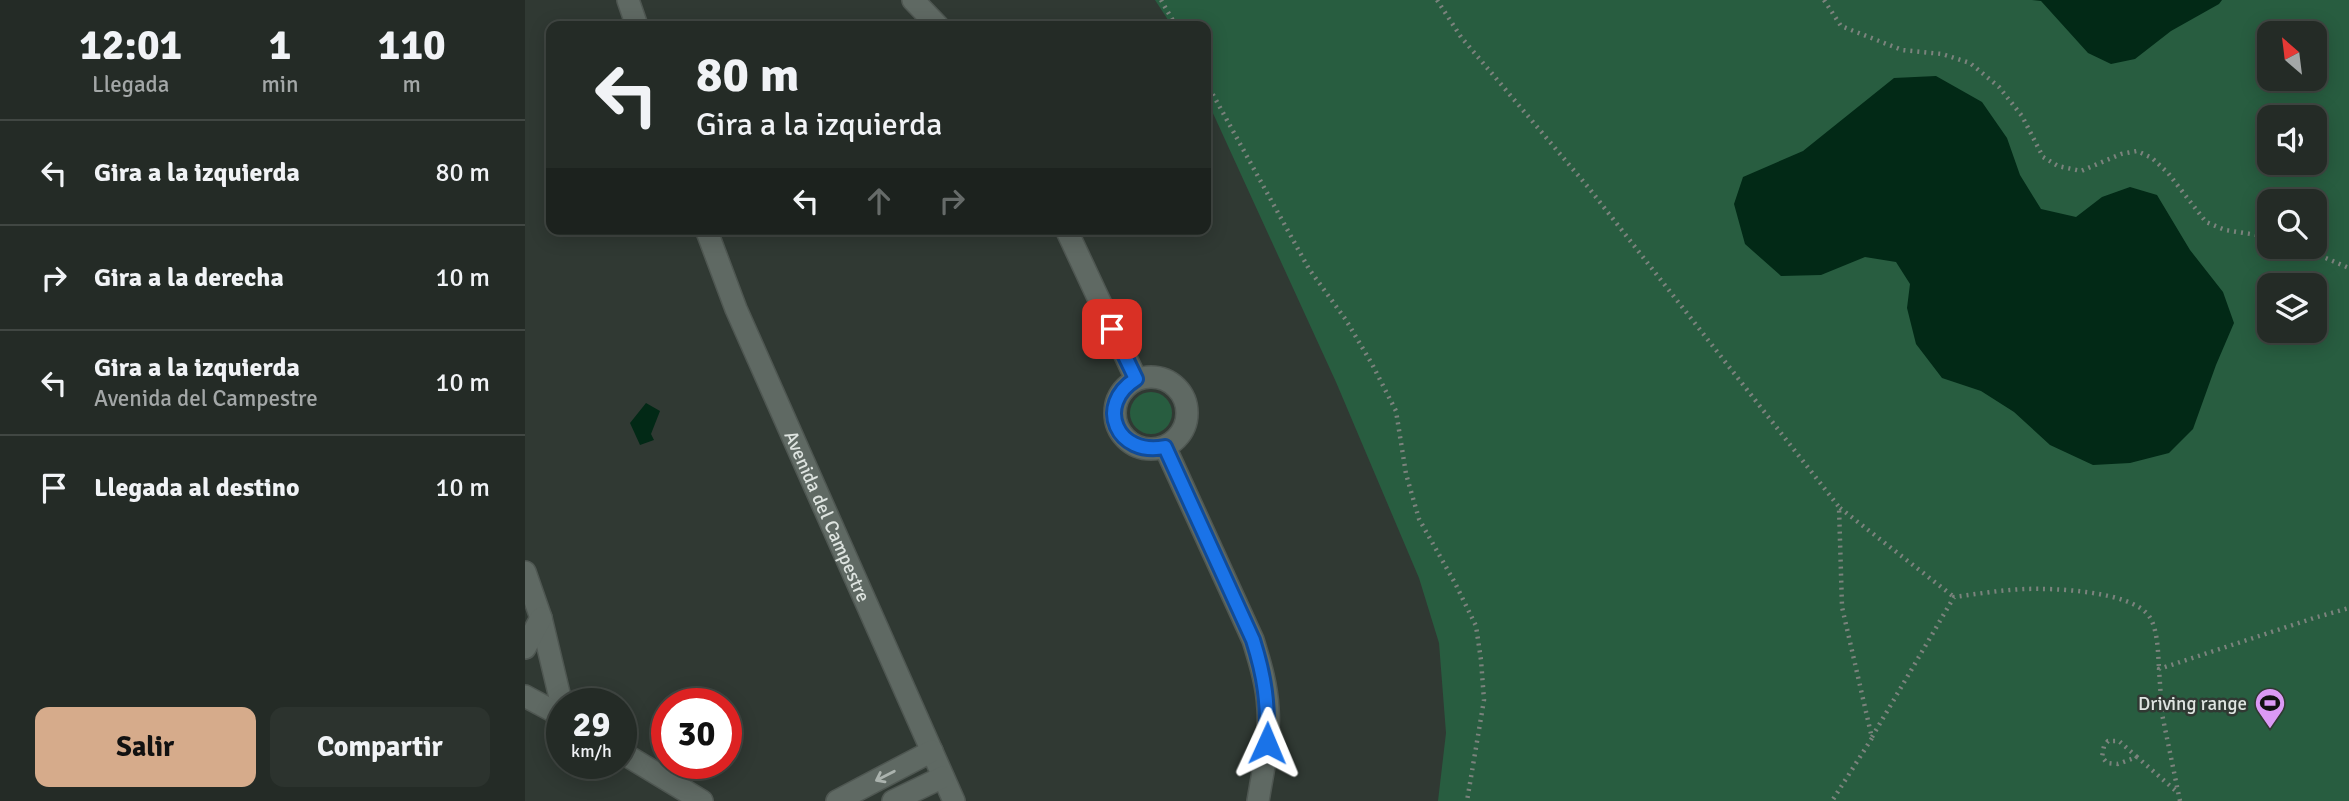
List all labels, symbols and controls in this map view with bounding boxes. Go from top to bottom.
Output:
text: 12:01 [79,20,182,71]
text: 1 [269,20,291,71]
text: 110 [378,20,446,71]
north arrow [2257,21,2327,91]
map controls [2257,21,2327,343]
text: 80 m [696,45,799,105]
icon: left [581,49,672,140]
text: Llegada [92,70,169,99]
text: min [261,70,299,99]
text: m [403,70,421,99]
text: Gira a la izquierda [696,105,943,144]
button: sound [2257,105,2327,175]
icon: left [35,154,73,192]
text: Gira a la izquierda [94,157,300,189]
text: 80 m [435,157,490,189]
icon: left [787,182,825,220]
icon: ahead [860,182,898,220]
icon: right [933,182,971,220]
button: search [2257,189,2327,259]
icon: right [35,259,73,297]
text: Gira a la derecha [94,262,284,294]
text: 10 m [435,262,490,294]
button: layers [2257,273,2327,343]
pin [1082,299,1142,359]
icon: arrive [1093,310,1131,348]
text: Gira a la izquierda [94,352,300,384]
icon: left [35,364,73,402]
text: 10 m [435,367,490,399]
text: Avenida del Campestre [94,384,318,413]
street label: Avenida del Campestre [778,427,875,606]
icon: arrive [35,469,73,507]
text: Llegada al destino [94,472,300,504]
text: 10 m [435,472,490,504]
sports icon: Driving range [2253,686,2287,730]
speed limit sign: 30 [651,688,742,779]
place label: Driving range [2138,692,2247,716]
text: 29 [573,703,610,746]
position arrow [1230,706,1304,780]
button: Salir [35,707,256,787]
button: Compartir [270,707,490,787]
text: km/h [571,740,612,762]
one-way arrow [875,769,895,783]

